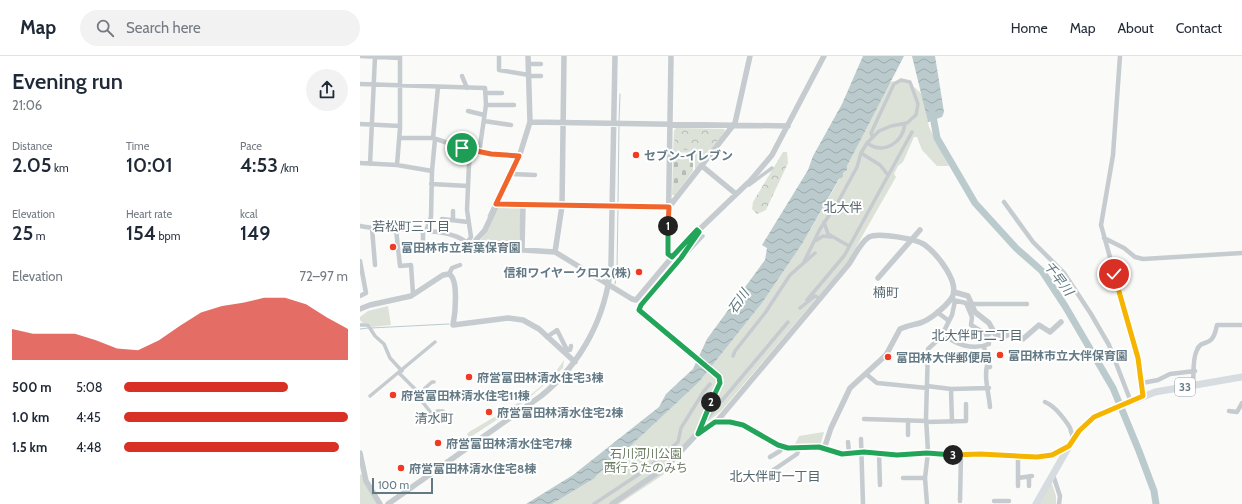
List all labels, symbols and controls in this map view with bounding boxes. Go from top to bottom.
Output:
search box [80,10,360,46]
text: Map [20,16,56,39]
icon: search [94,17,116,39]
text: Search here [126,19,201,37]
text: Home [1011,19,1048,37]
text: Map [1070,19,1095,37]
text: About [1117,19,1154,37]
text: Contact [1176,19,1222,37]
text: Evening run [12,68,123,95]
button: share [306,69,348,111]
text: 21:06 [12,97,42,113]
pin [445,131,479,165]
icon: arrive [451,137,473,159]
text: Distance [12,139,53,153]
text: Time [126,139,149,153]
text: Pace [240,139,262,153]
place label: セブン-イレブン [644,148,733,163]
marker: セブン-イレブン [631,150,641,160]
text: 2.05 [12,153,51,177]
text: 10:01 [126,153,173,177]
text: 4:53 [240,153,278,177]
text: km [51,161,69,175]
text: /km [278,161,299,175]
district label: 北大伴 [823,199,863,215]
text: Elevation [12,207,55,221]
text: Heart rate [126,207,172,221]
text: kcal [240,207,258,221]
pin: 1 [658,216,678,236]
district label: 若松町三丁目 [372,218,450,234]
text: 1 [666,219,670,233]
text: 25 [12,221,33,245]
text: 154 [126,221,156,245]
text: 149 [240,221,270,245]
text: m [33,229,45,243]
text: bpm [156,229,180,243]
place label: 富田林市立若葉保育園 [401,240,521,255]
marker: 富田林市立若葉保育園 [388,242,398,252]
pin [1097,257,1131,291]
water label: 千早川 [1041,258,1078,300]
icon: check [1103,263,1125,285]
place label: 信和ワイヤークロス(株) [503,265,631,280]
marker: 信和ワイヤークロス(株) [634,267,644,277]
text: Elevation [12,268,63,284]
text: 72–97 m [300,268,348,284]
water label: 石川 [724,284,753,316]
district label: 楠町 [873,284,899,300]
district label: 北大伴町二丁目 [931,327,1023,343]
place label: 富田林市立大伴保育園 [1008,348,1128,363]
place label: 富田林大伴郵便局 [896,350,992,365]
marker: 富田林市立大伴保育園 [995,350,1005,360]
marker: 富田林大伴郵便局 [883,352,893,362]
place label: 府営富田林清水住宅3棟 [477,370,603,385]
marker: 府営富田林清水住宅3棟 [464,372,474,382]
road number: 33 [1175,378,1195,396]
text: 500 m [12,379,52,395]
text: 5:08 [76,379,103,395]
place label: 府営富田林清水住宅11棟 [401,388,530,403]
marker: 府営富田林清水住宅11棟 [388,390,398,400]
pin: 2 [701,392,721,412]
text: 2 [708,395,714,409]
place label: 府営富田林清水住宅2棟 [497,405,623,420]
marker: 府営富田林清水住宅2棟 [484,407,494,417]
text: 1.0 km [12,409,49,425]
text: 4:45 [76,409,101,425]
district label: 清水町 [414,410,454,426]
place label: 府営富田林清水住宅7棟 [446,436,572,451]
marker: 府営富田林清水住宅7棟 [433,438,443,448]
text: 1.5 km [12,439,47,455]
text: 4:48 [76,439,102,455]
pin: 3 [943,445,963,465]
park label: 石川河川公園 西行うたのみち [604,446,688,475]
text: 3 [950,448,956,462]
place label: 府営富田林清水住宅8棟 [409,461,536,476]
marker: 府営富田林清水住宅8棟 [396,463,406,473]
district label: 北大伴町一丁目 [729,468,821,484]
scale bar [372,476,433,495]
text: 100 m [378,478,409,492]

